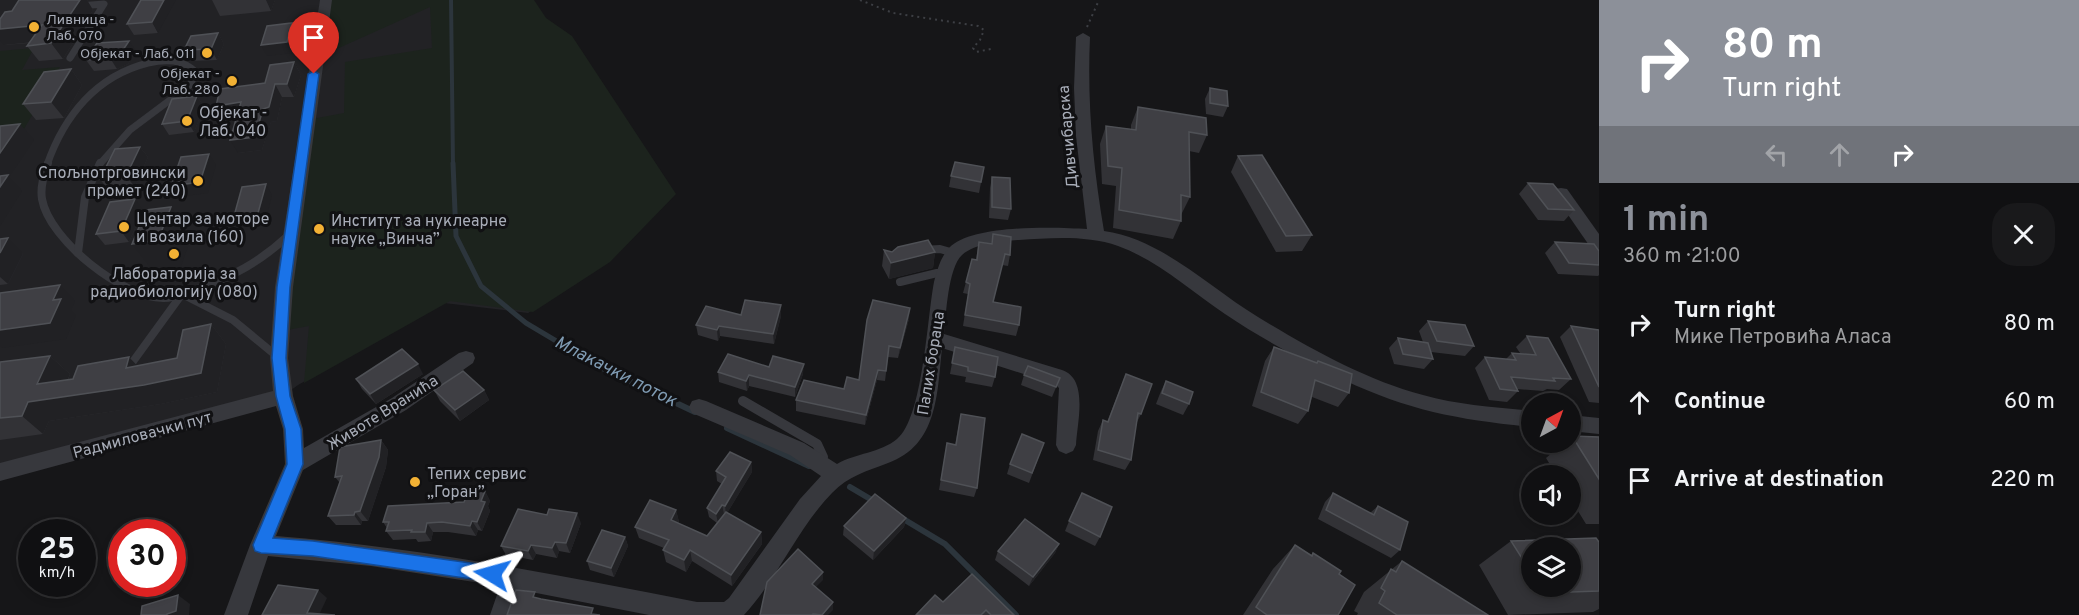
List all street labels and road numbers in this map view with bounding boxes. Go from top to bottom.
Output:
street label: Дивчибарска [1055,84,1083,189]
street label: Палих бораца [914,310,950,417]
street label: Животе Вранића [324,372,442,456]
street label: Радмиловачки пут [71,408,214,464]

